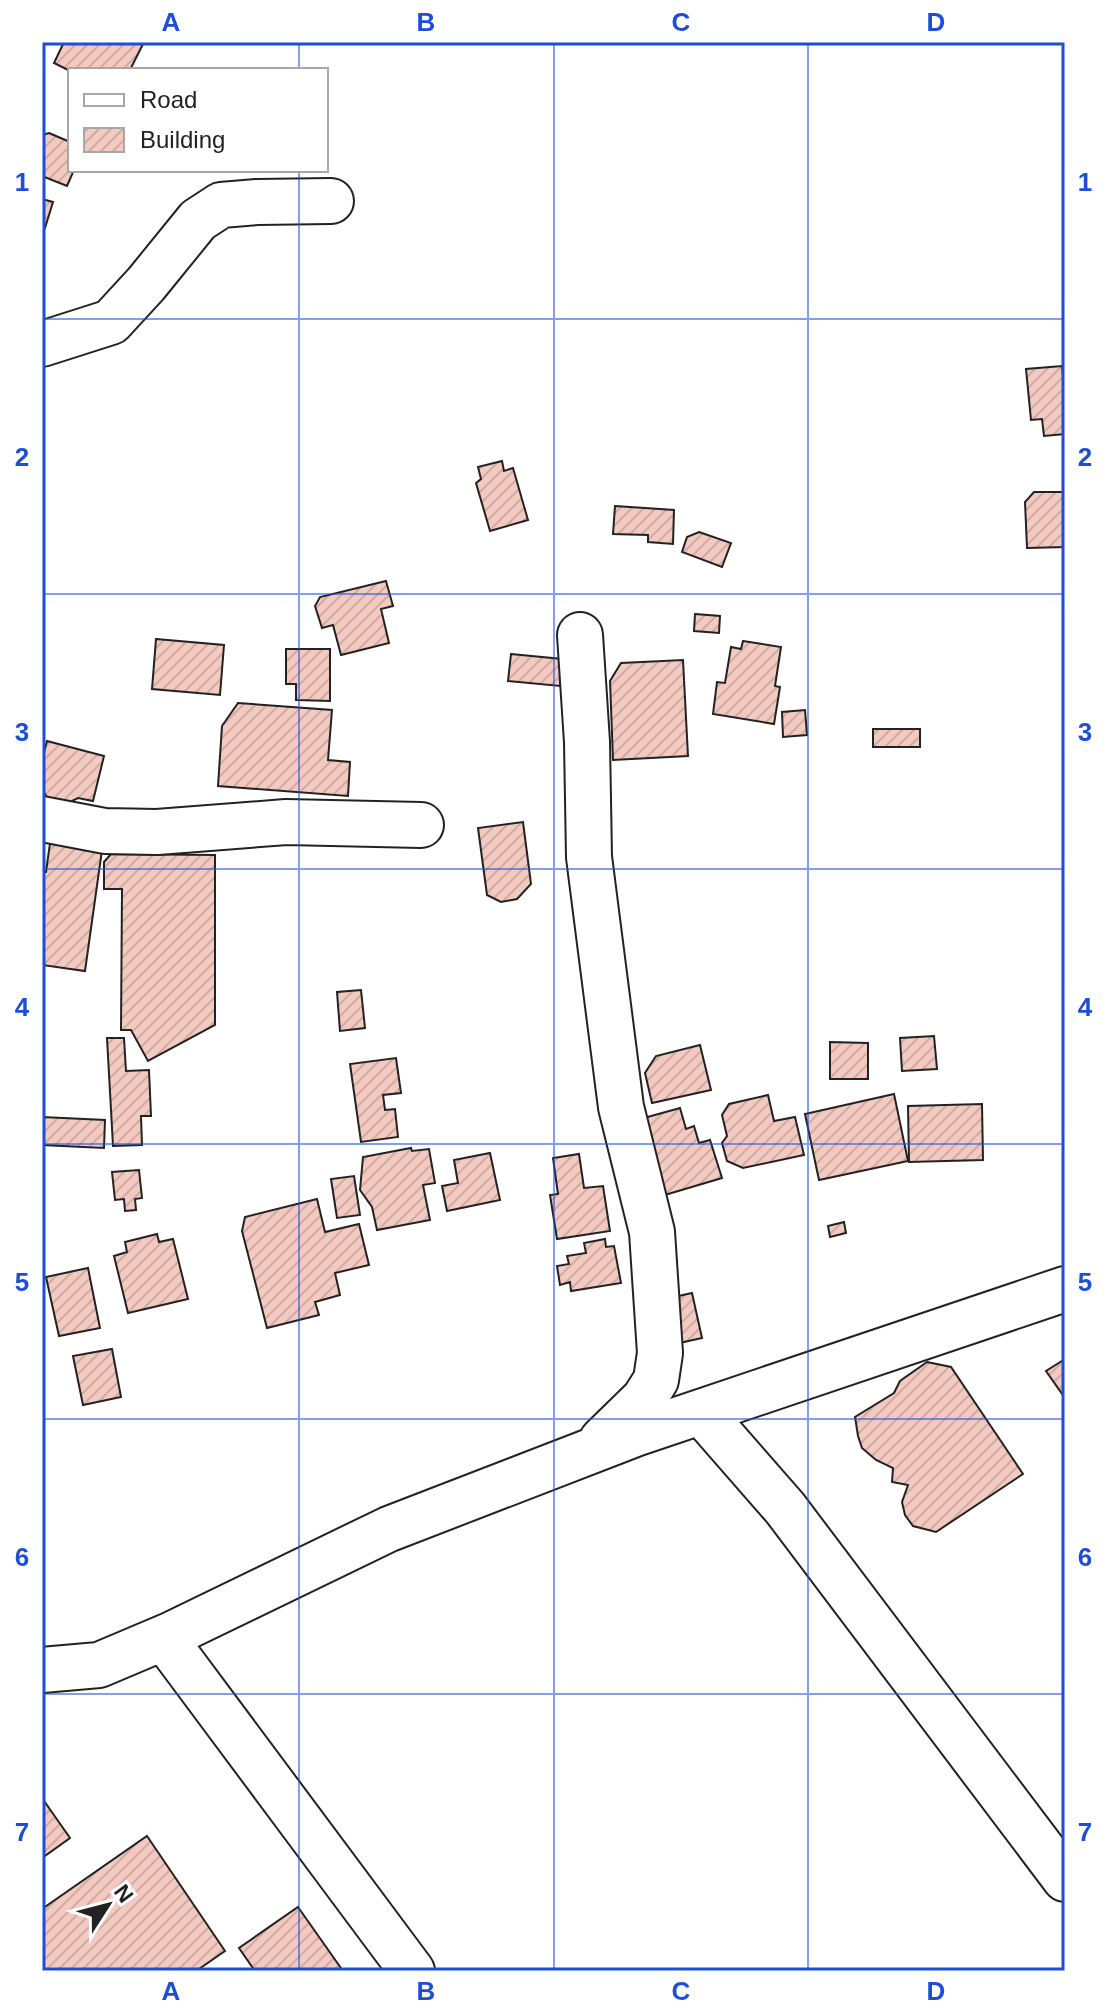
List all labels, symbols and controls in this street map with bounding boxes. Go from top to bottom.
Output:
text: A [162,7,181,37]
text: B [417,7,435,37]
text: C [672,7,691,37]
text: D [927,7,945,37]
legend [68,68,328,172]
text: Road [140,86,197,113]
text: Building [140,126,225,153]
text: 1 [15,167,29,197]
text: 1 [1078,167,1092,197]
text: 2 [15,442,29,472]
text: 2 [1078,442,1092,472]
text: 3 [15,717,29,747]
text: 3 [1078,717,1092,747]
text: 4 [15,992,30,1022]
text: 4 [1078,992,1093,1022]
text: 5 [15,1267,29,1297]
text: 5 [1078,1267,1092,1297]
text: 6 [15,1542,29,1572]
text: 6 [1078,1542,1092,1572]
text: 7 [15,1817,29,1847]
text: 7 [1078,1817,1092,1847]
north arrow [68,1865,148,1945]
text: N [109,1880,139,1907]
text: A [162,1976,181,2006]
text: B [417,1976,435,2006]
text: C [672,1976,691,2006]
text: D [927,1976,945,2006]

